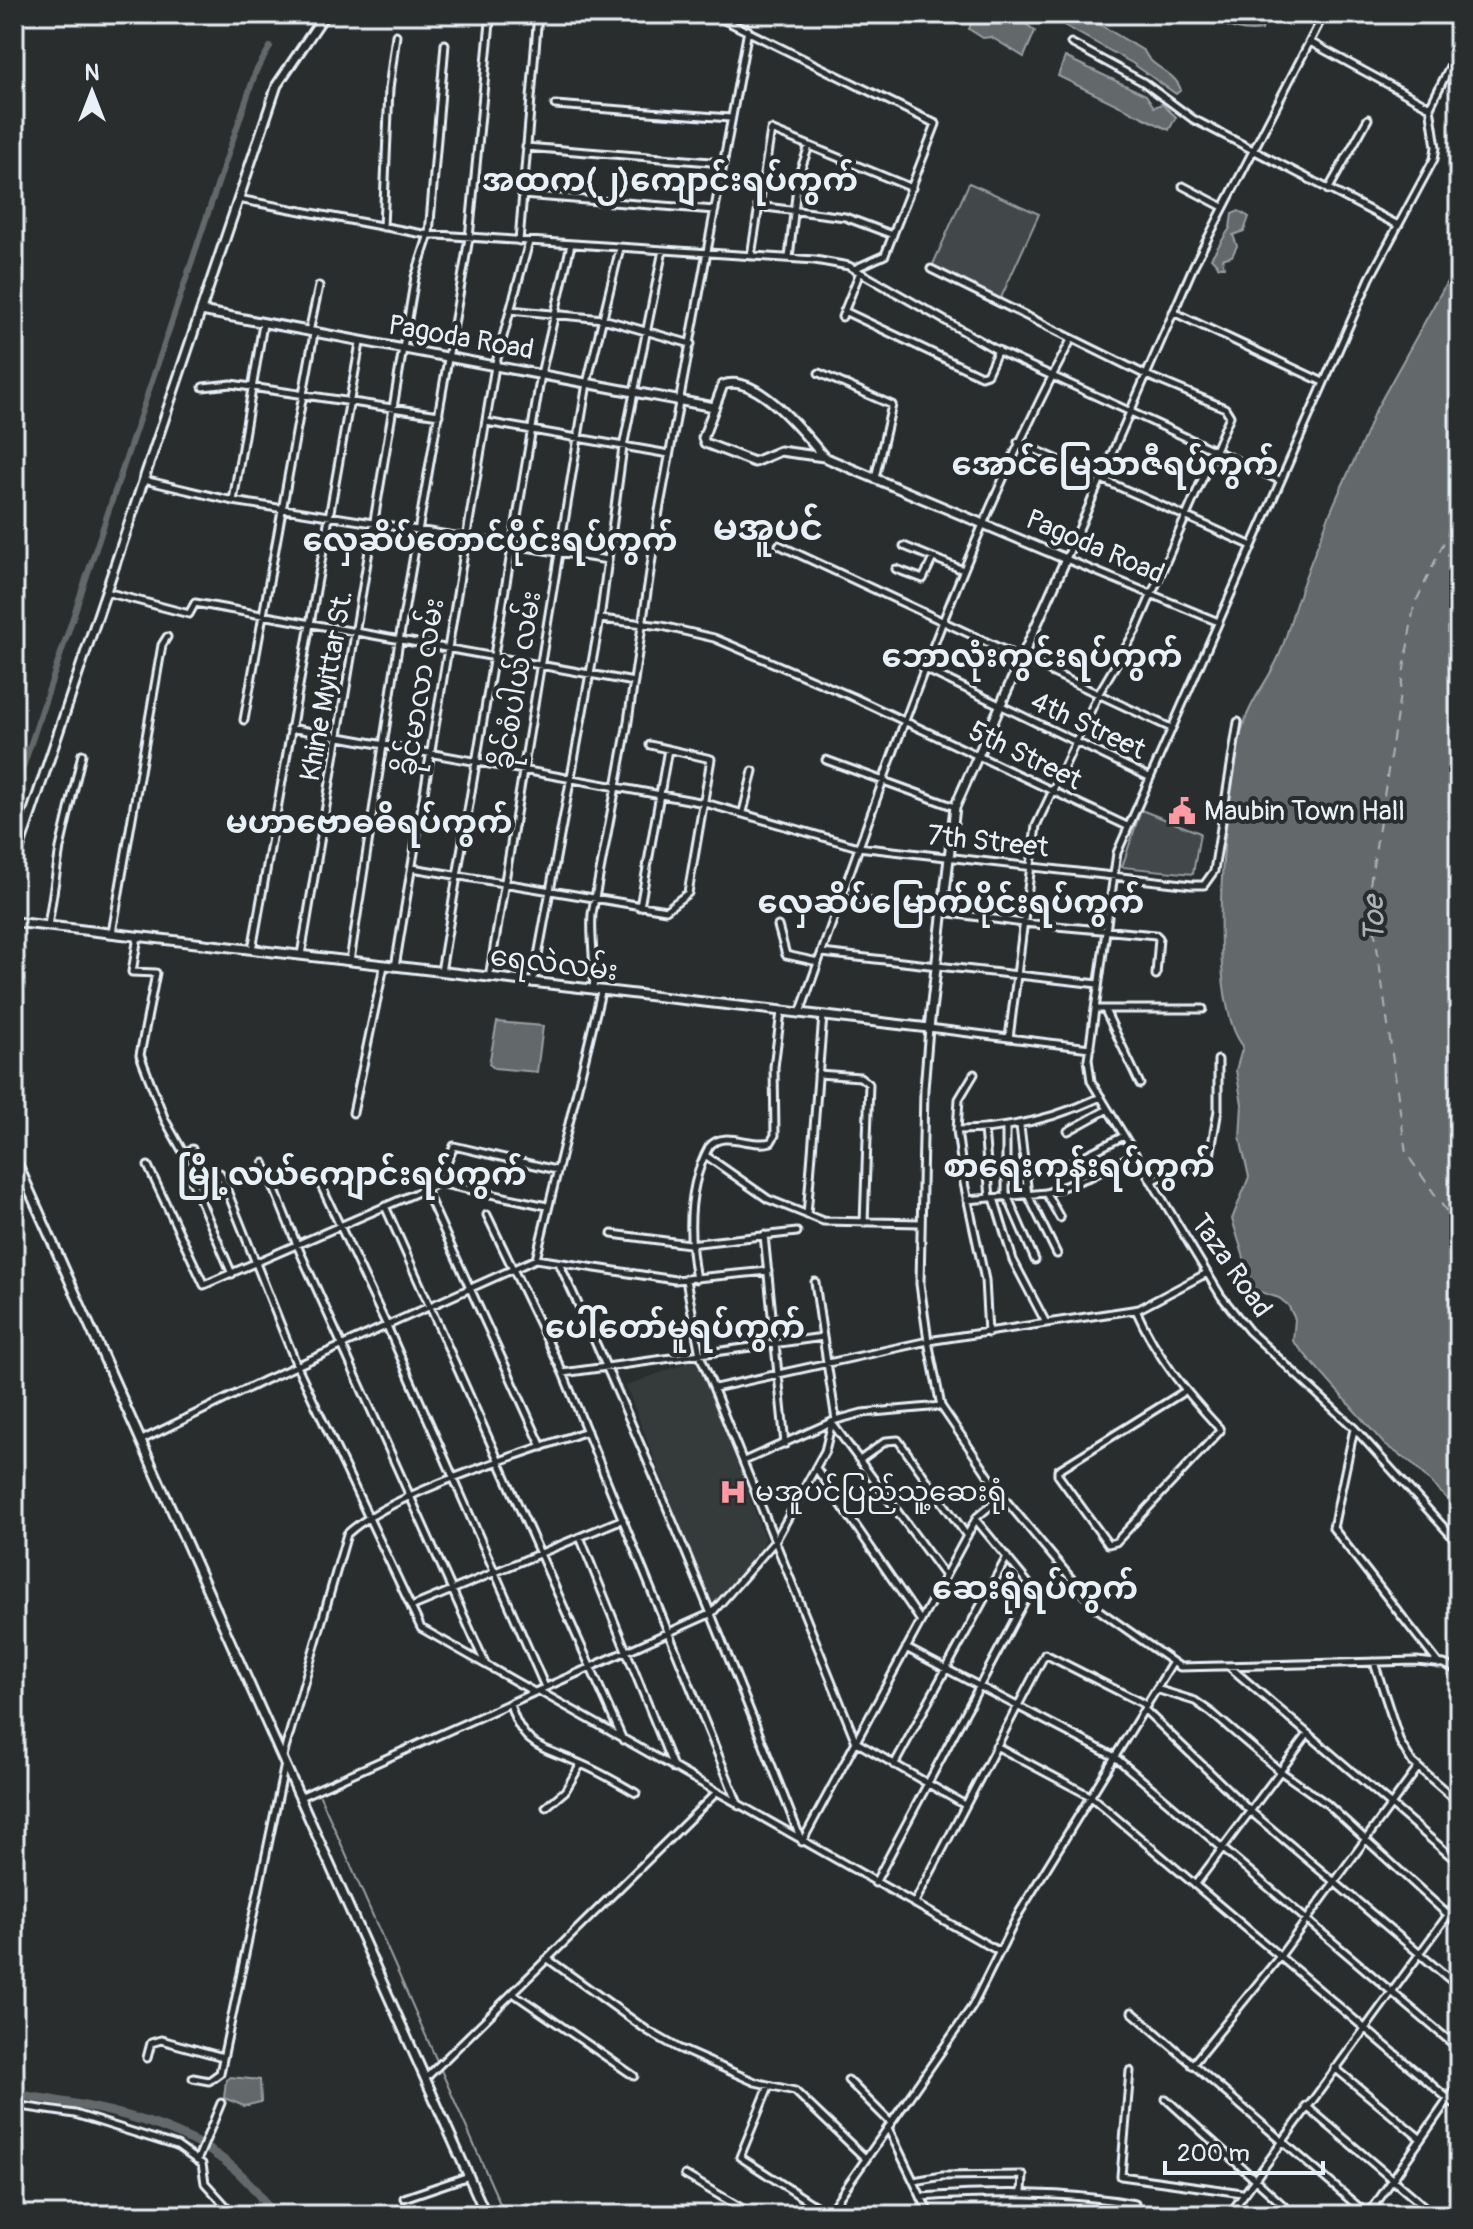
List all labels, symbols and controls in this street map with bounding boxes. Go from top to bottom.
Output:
north arrow [52,52,132,132]
text: N [85,59,100,87]
district label: အထက(၂)ကျောင်းရပ်ကွက် [482,158,858,207]
street label: Pagoda Road [385,308,537,368]
district label: အောင်မြေသာဇီရပ်ကွက် [952,442,1278,490]
street label: Pagoda Road [1020,502,1170,592]
district label: မအူပင် [713,503,823,557]
district label: လှေဆိပ်တောင်ပိုင်းရပ်ကွက် [302,518,678,566]
street label: Khine Myittar St. [293,588,361,784]
street label: ခိုင်စံပါယ် လမ်း [485,588,553,772]
street label: ခိုင်မာလာ လမ်း [388,595,456,779]
district label: ဘောလုံးကွင်းရပ်ကွက် [881,634,1183,682]
street label: 4th Street [1025,684,1152,768]
street label: 5th Street [963,714,1088,799]
place label: Maubin Town Hall [1204,794,1405,829]
public building icon: Maubin Town Hall [1167,796,1197,826]
district label: မဟာဗောဓဓိရပ်ကွက် [226,800,512,848]
street label: 7th Street [926,818,1051,866]
district label: လှေဆိပ်မြောက်ပိုင်းရပ်ကွက် [758,880,1144,928]
water label: Toe [1355,892,1393,942]
street label: ရေလဲလမ်း [488,937,620,993]
district label: စာရေးကုန်းရပ်ကွက် [943,1144,1215,1192]
district label: မြို့လယ်ကျောင်းရပ်ကွက် [177,1152,527,1201]
street label: Taza Road [1183,1207,1279,1325]
district label: ပေါ်တော်မူရပ်ကွက် [545,1305,805,1353]
place label: မအူပင်ပြည်သူ့ဆေးရုံ [755,1473,1006,1514]
hospital icon: မအူပင်ပြည်သူ့ဆေးရုံ [718,1477,748,1507]
district label: ဆေးရုံရပ်ကွက် [932,1566,1138,1614]
scale bar [1165,2125,1323,2175]
text: 200 m [1177,2139,1250,2168]

